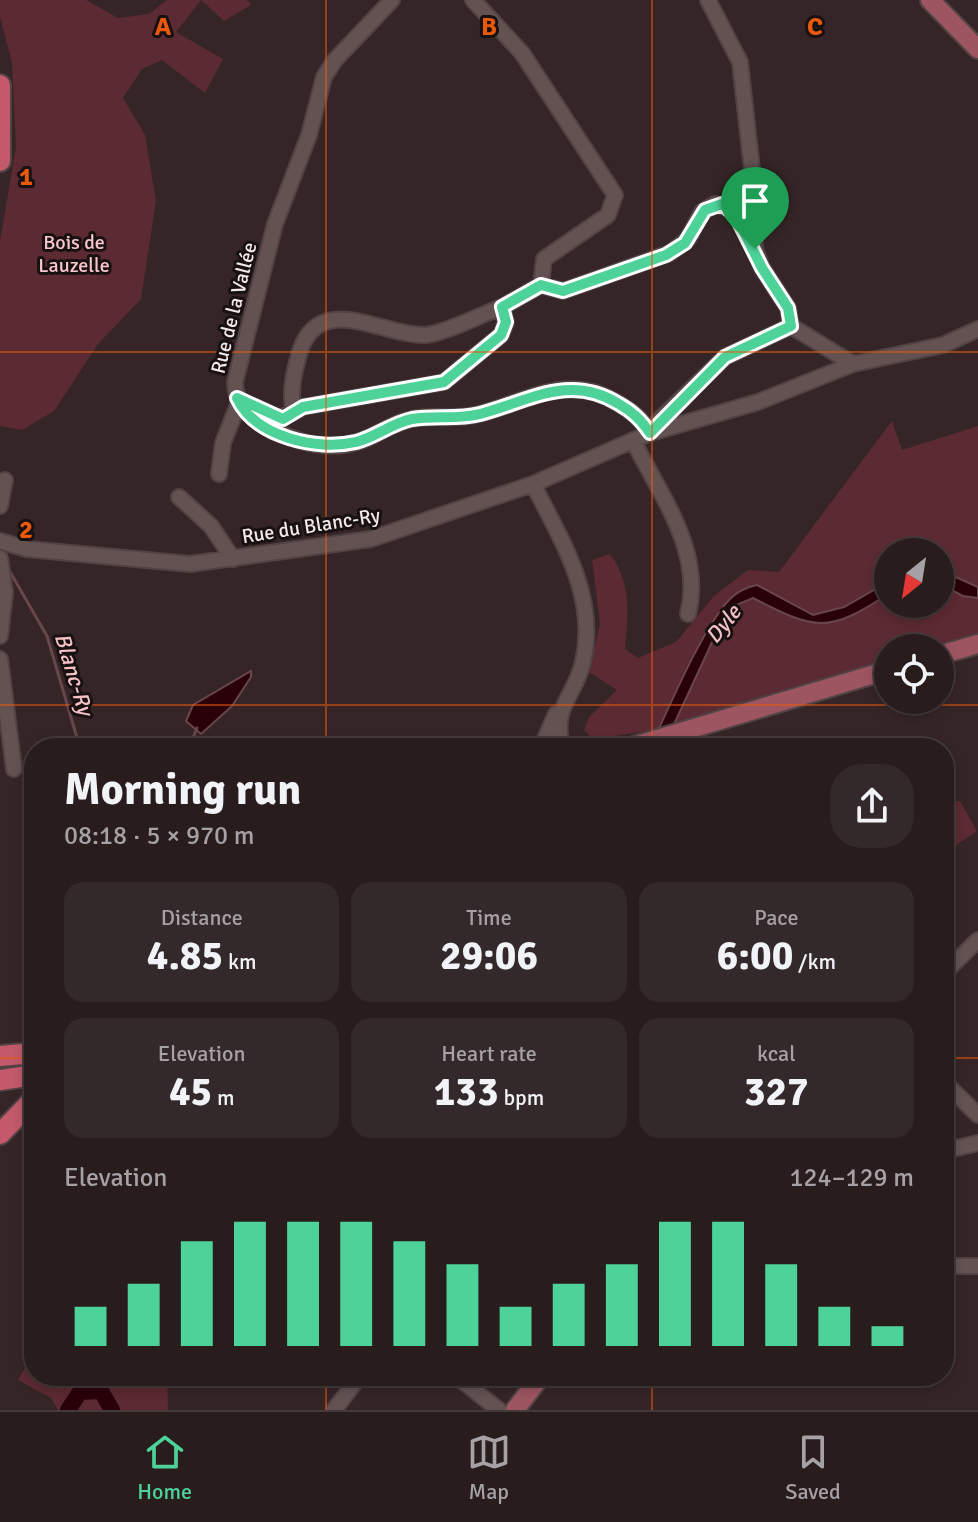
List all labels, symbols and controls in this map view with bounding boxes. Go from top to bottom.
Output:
text: A [155,11,172,43]
text: B [481,11,497,43]
text: C [807,11,823,43]
text: 1 [19,161,33,193]
pin [721,167,789,249]
icon: arrive [733,179,777,223]
park label: Bois de Lauzelle [38,230,110,278]
street label: Rue de la Vallée [206,240,262,376]
street label: Rue du Blanc-Ry [240,503,383,549]
text: 2 [19,514,33,546]
north arrow [874,538,954,618]
map controls [874,538,954,714]
water label: Dyle [699,599,747,649]
water label: Blanc-Ry [49,630,100,721]
button: locate [874,634,954,714]
text: Morning run [64,763,301,817]
button: share [830,764,914,848]
text: 08:18 · 5 × 970 m [64,820,255,852]
text: Distance [161,904,243,931]
text: Time [466,904,512,931]
text: Pace [754,904,798,931]
text: 4.85 [147,931,223,981]
text: 29:06 [440,931,538,981]
text: 6:00 [717,931,793,981]
text: km [223,948,257,975]
text: /km [793,948,836,975]
text: Elevation [158,1040,245,1067]
text: Heart rate [441,1040,537,1067]
text: kcal [757,1040,796,1067]
text: 45 [169,1067,212,1117]
text: 133 [434,1067,499,1117]
text: 327 [744,1067,809,1117]
text: m [212,1084,234,1111]
text: bpm [499,1084,544,1111]
text: Elevation [64,1162,168,1194]
text: 124–129 m [790,1162,914,1194]
tab: Home [137,1430,192,1505]
tab: Map [467,1430,511,1505]
tab: Saved [785,1430,841,1505]

